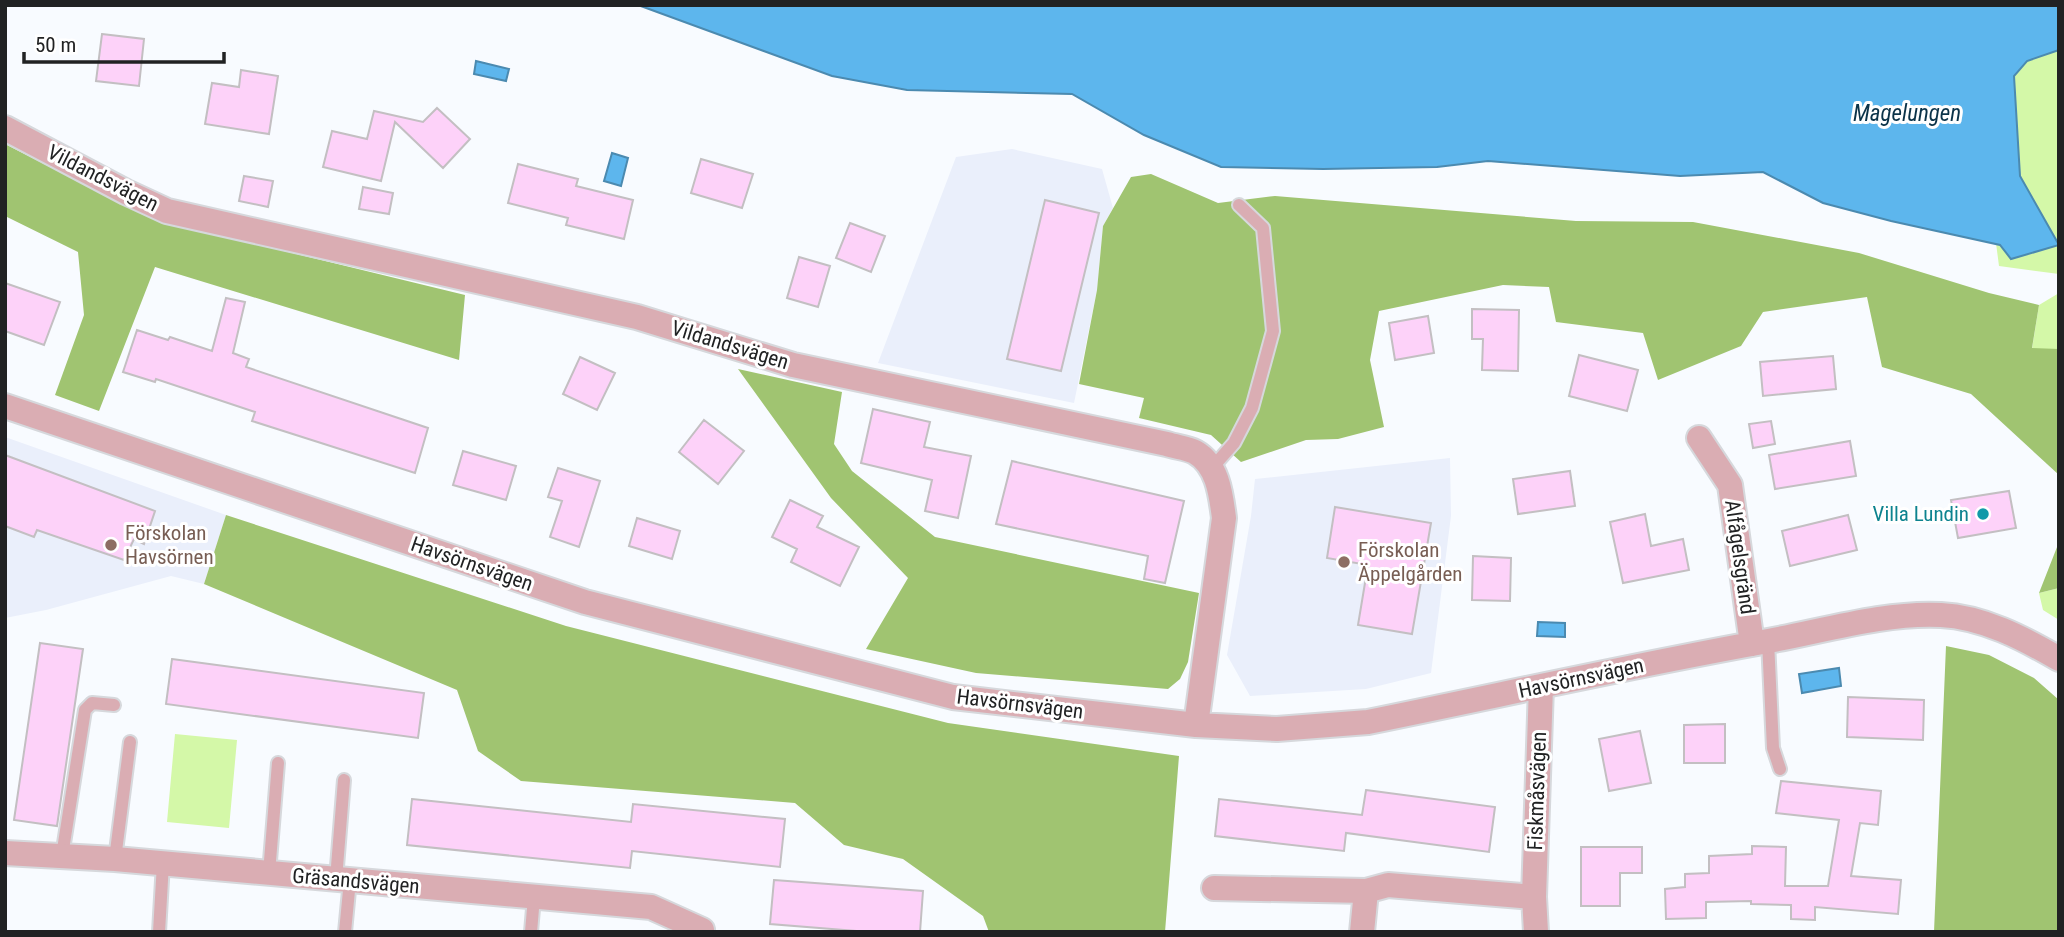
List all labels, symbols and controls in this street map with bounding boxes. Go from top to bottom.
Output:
scale bar [24,21,224,65]
text: 50 m [35,33,76,57]
water label: Magelungen [1853,100,1961,127]
street label: Vildandsvägen [44,140,162,216]
street label: Vildandsvägen [668,316,792,374]
street label: Alfågelsgränd [1720,498,1760,616]
place label: Villa Lundin [1873,502,1969,526]
marker: Villa Lundin [1975,506,1991,522]
place label: Förskolan Havsörnen [125,521,214,569]
street label: Havsörnsvägen [408,532,536,596]
marker: Förskolan Havsörnen [103,537,119,553]
place label: Förskolan Äppelgården [1358,538,1463,586]
marker: Förskolan Äppelgården [1336,554,1352,570]
street label: Havsörnsvägen [1516,653,1646,703]
street label: Havsörnsvägen [955,684,1085,724]
street label: Fiskmåsvägen [1523,731,1551,851]
street label: Gräsandsvägen [291,863,421,899]

